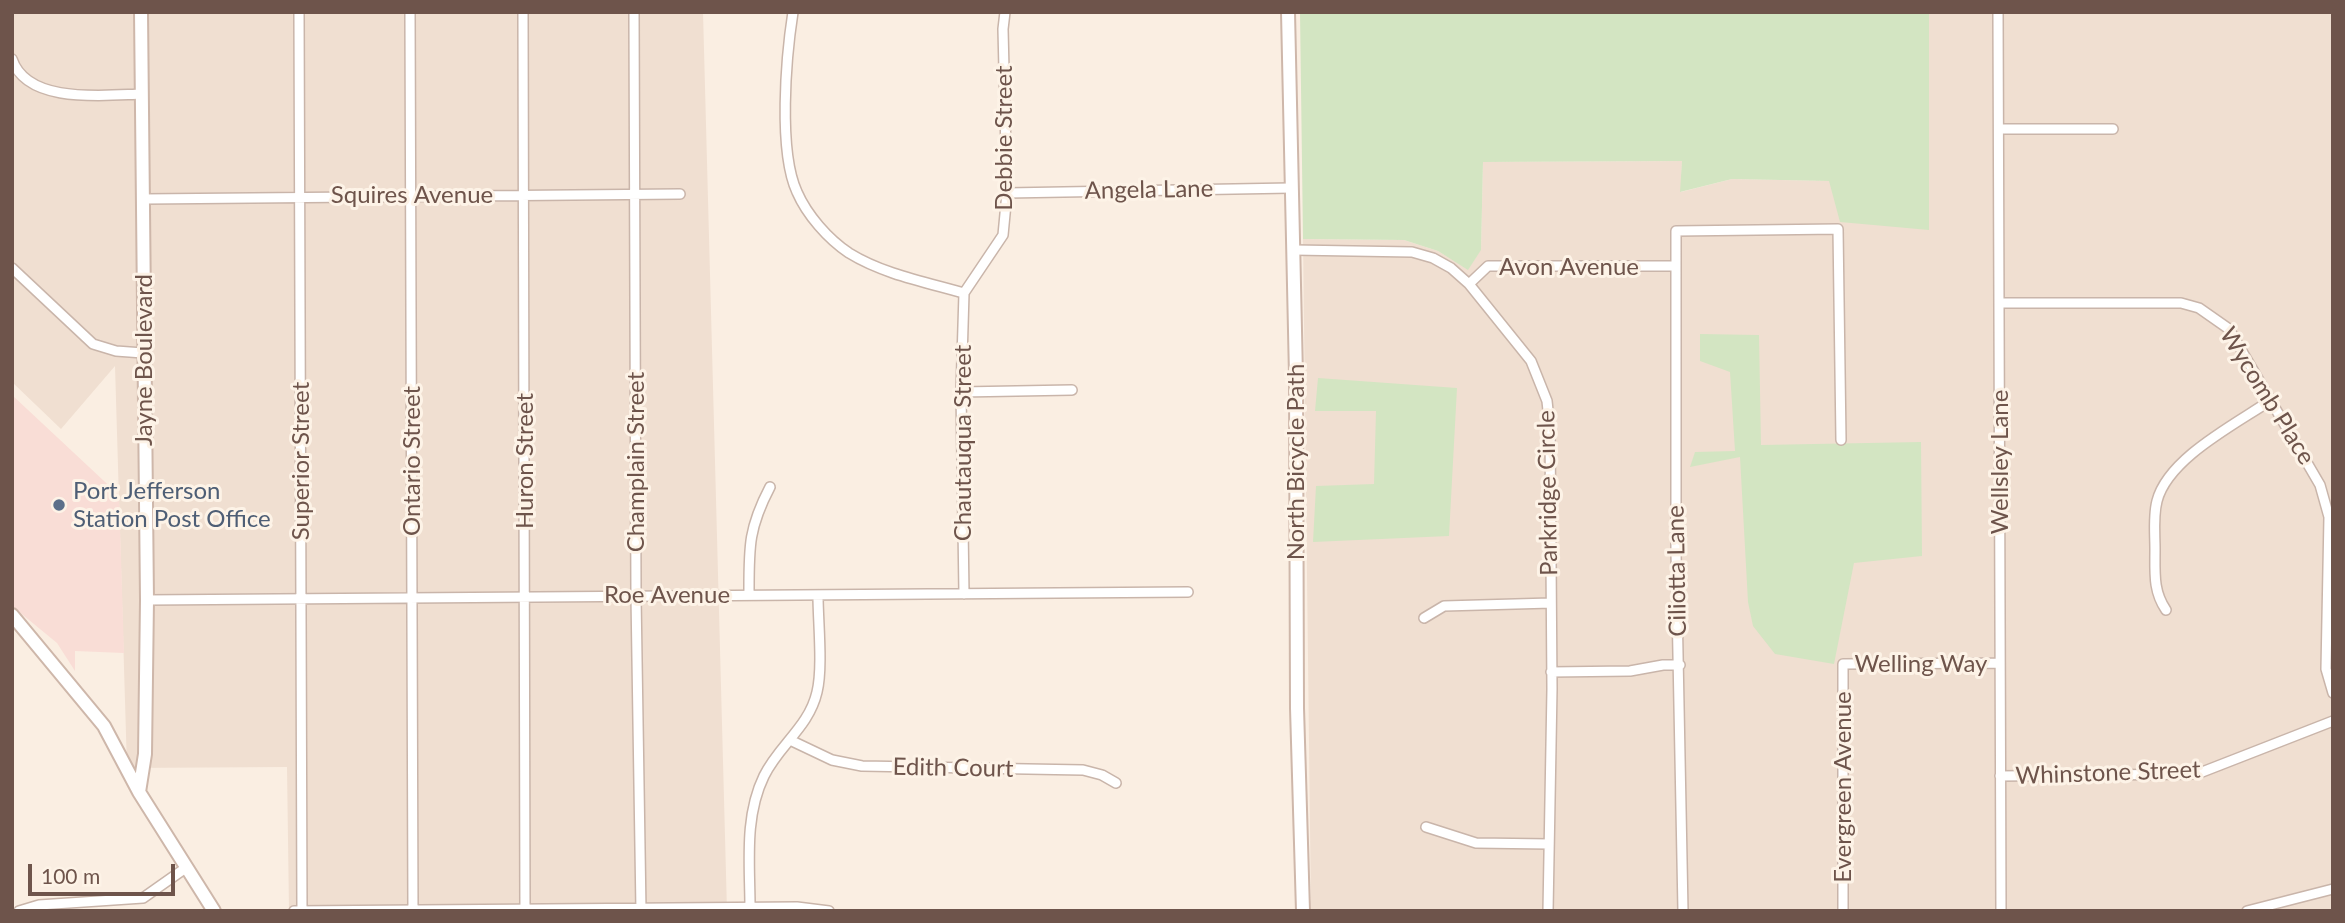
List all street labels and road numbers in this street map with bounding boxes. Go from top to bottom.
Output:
street label: Debbie Street [990,65,1018,211]
street label: Angela Lane [1084,174,1214,206]
street label: Squires Avenue [331,181,493,209]
street label: Avon Avenue [1499,253,1639,281]
street label: Jayne Boulevard [130,274,158,446]
street label: Wycomb Place [2213,322,2321,470]
street label: Chautauqua Street [949,345,977,541]
street label: North Bicycle Path [1282,364,1310,560]
street label: Champlain Street [622,372,650,552]
street label: Superior Street [287,382,315,540]
street label: Ontario Street [398,386,426,536]
street label: Wellsley Lane [1986,390,2014,534]
street label: Huron Street [511,393,539,529]
street label: Parkridge Circle [1532,410,1564,576]
street label: Ciliotta Lane [1661,505,1693,637]
street label: Roe Avenue [604,581,730,609]
street label: Welling Way [1855,650,1987,678]
street label: Evergreen Avenue [1829,691,1857,883]
street label: Edith Court [892,753,1014,783]
street label: Whinstone Street [2015,755,2201,791]

